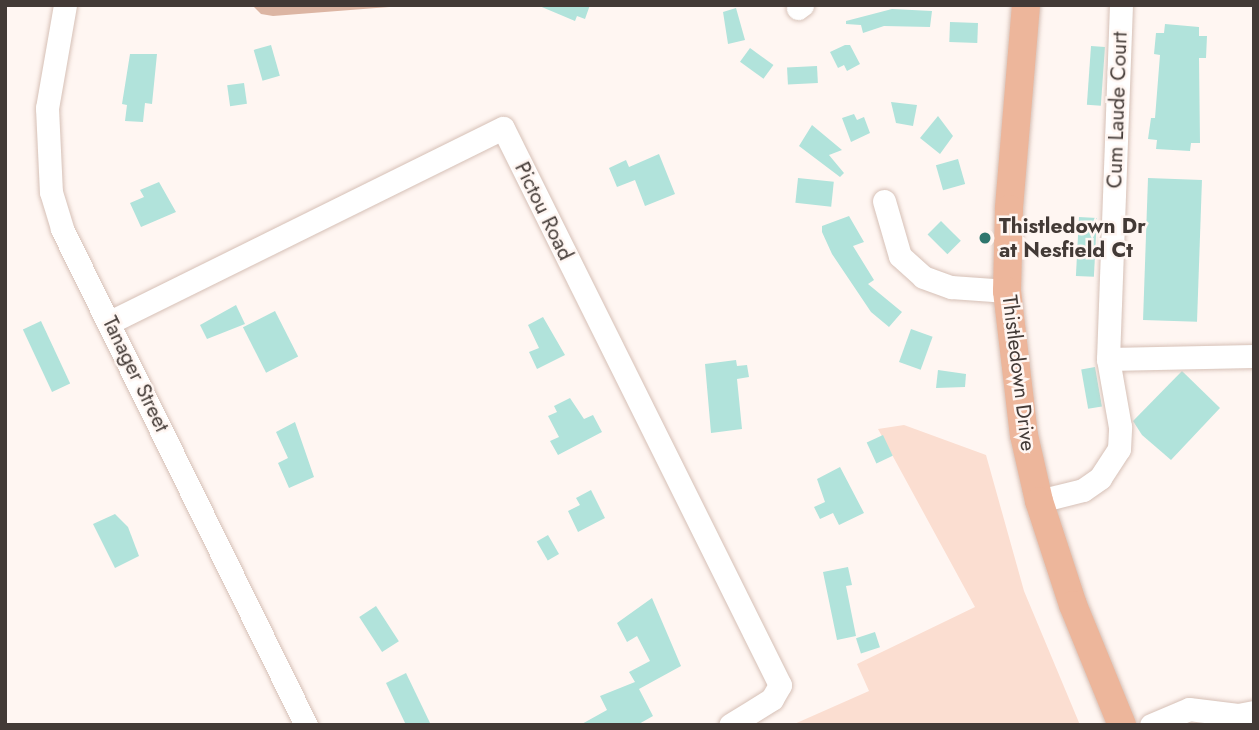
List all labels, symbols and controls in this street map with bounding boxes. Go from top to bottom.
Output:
street label: Cum Laude Court [1102,31,1132,189]
street label: Pictou Road [509,158,579,264]
place label: Thistledown Dr at Nesfield Ct [999,213,1146,263]
marker: Thistledown Dr at Nesfield Ct [977,230,993,246]
street label: Thistledown Drive [997,294,1041,452]
street label: Tanager Street [97,312,175,436]

